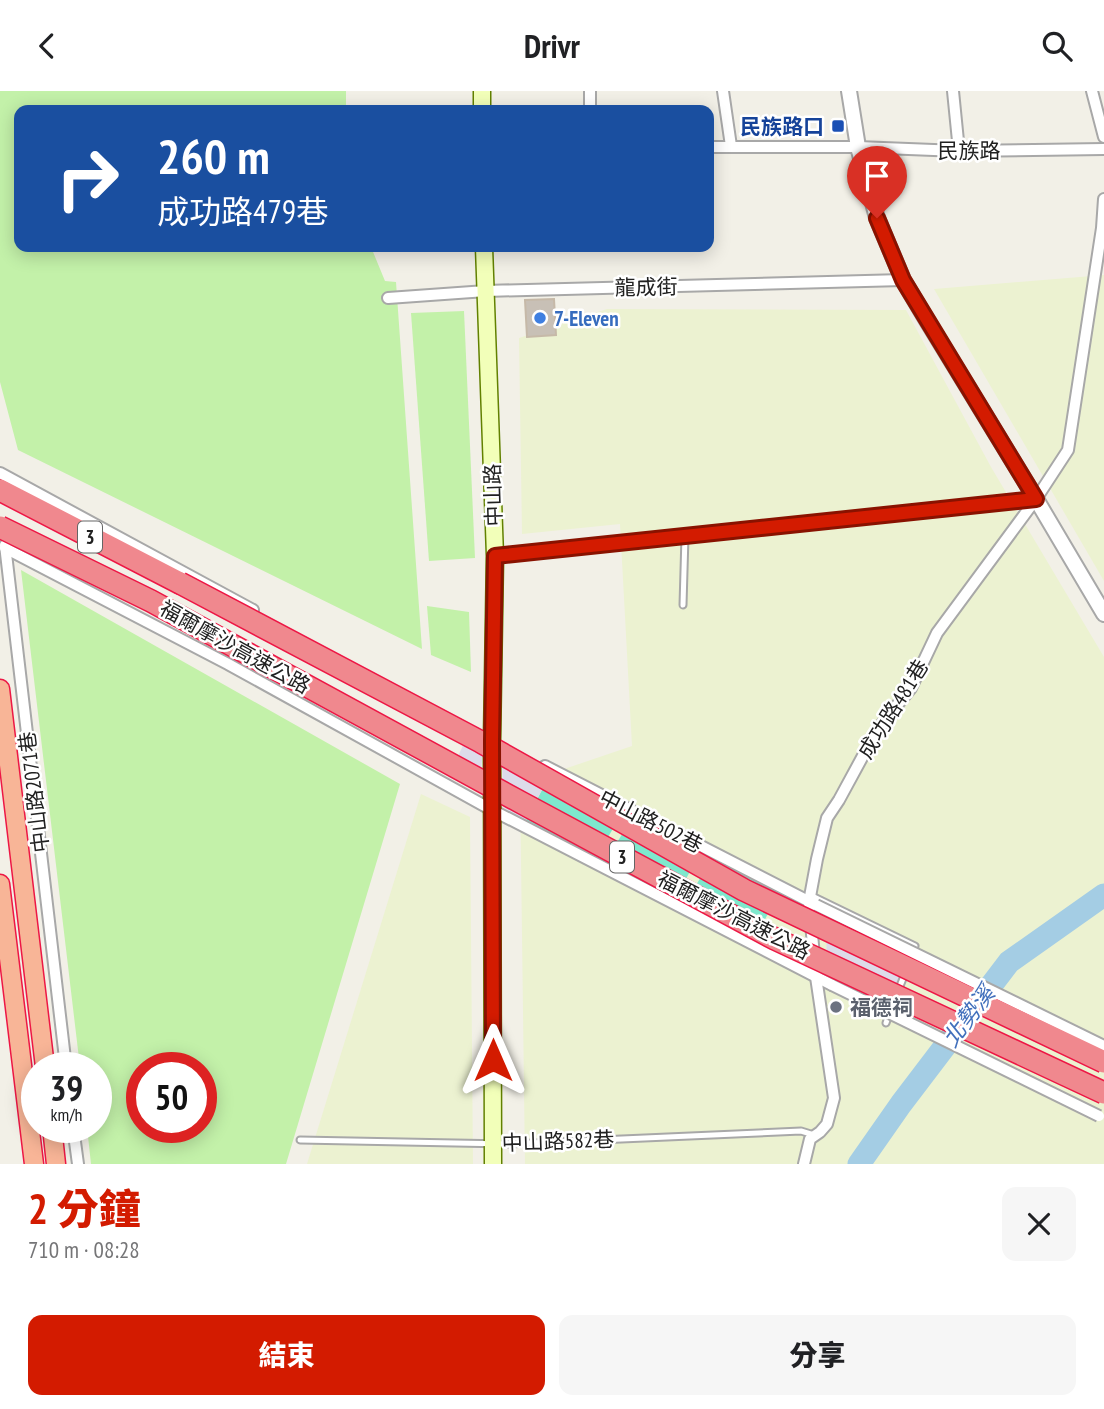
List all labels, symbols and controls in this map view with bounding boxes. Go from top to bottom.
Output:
text: Drivr [524,25,580,67]
icon: back [28,27,66,65]
icon: search [1038,27,1076,65]
place label: 民族路口 [740,113,824,140]
marker: 民族路口 [830,118,846,134]
text: 260 m [157,124,270,188]
icon: right [42,133,133,224]
street label: 民族路 [938,137,1001,164]
pin [847,146,907,218]
icon: arrive [858,157,896,195]
text: 成功路479巷 [157,190,328,232]
street label: 龍成街 [614,273,678,301]
place label: 7-Eleven [554,305,619,332]
marker: 7-Eleven [532,310,548,326]
street label: 中山路 [478,463,508,527]
road number: 3 [78,521,102,553]
street label: 福爾摩沙高速公路 [155,594,315,700]
street label: 成功路481巷 [852,654,934,764]
street label: 中山路2071巷 [13,730,55,854]
street label: 中山路502巷 [595,783,707,859]
road number: 3 [610,841,634,873]
street label: 福爾摩沙高速公路 [653,865,815,965]
water label: 北勢溪 [936,977,1002,1052]
place label: 福德祠 [850,994,913,1021]
marker: 福德祠 [828,999,844,1015]
position arrow [456,1023,530,1097]
speed limit sign: 50 [126,1052,217,1143]
text: 39 [50,1065,83,1111]
text: km/h [51,1103,82,1126]
street label: 中山路582巷 [501,1126,615,1156]
text: 2 分鐘 [28,1181,141,1236]
button: close [1002,1187,1076,1261]
text: 710 m · 08:28 [28,1235,140,1264]
button: 結束 [28,1315,545,1395]
button: 分享 [559,1315,1076,1395]

